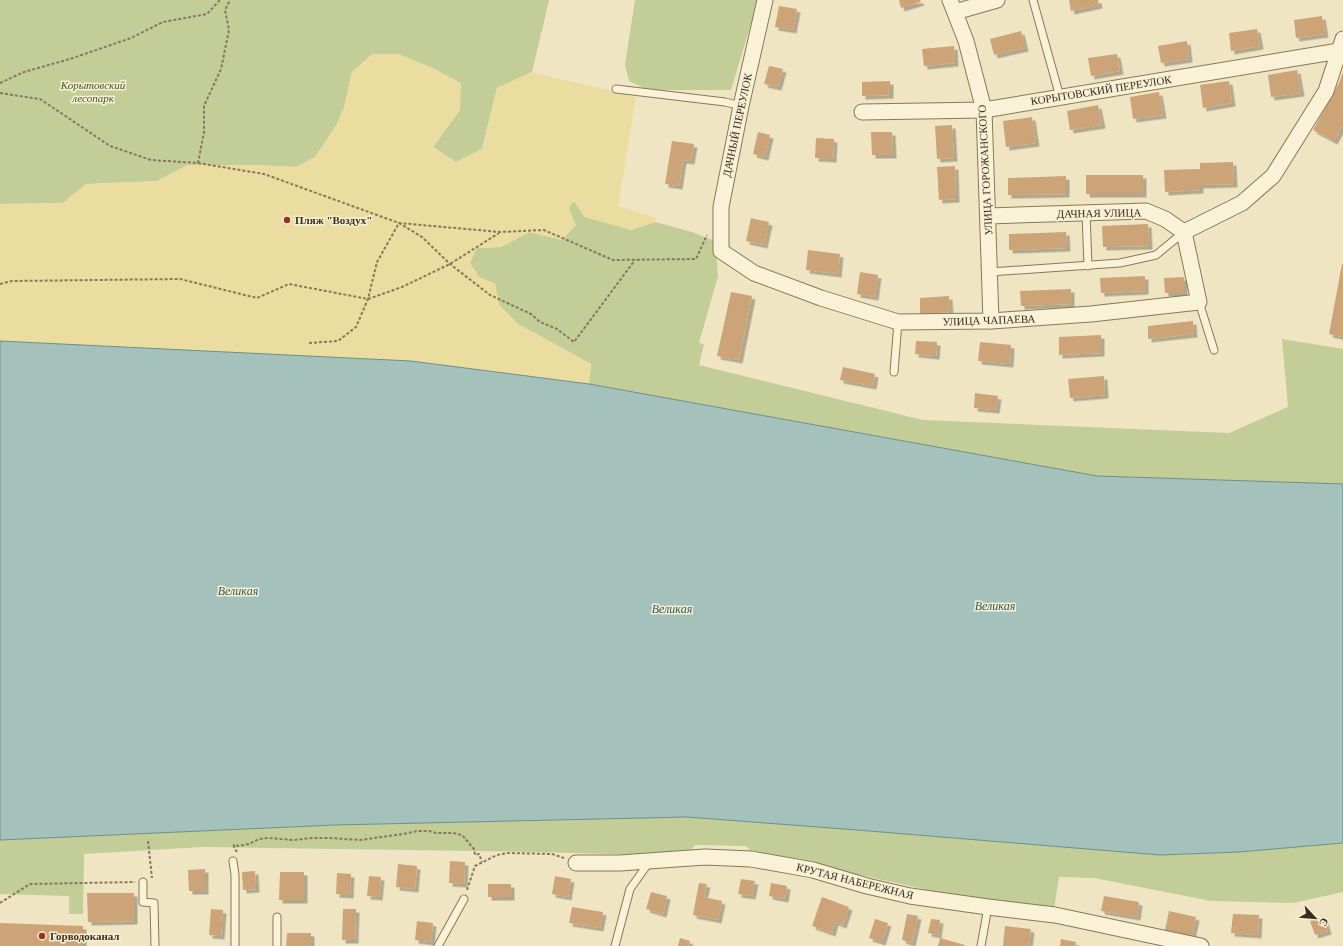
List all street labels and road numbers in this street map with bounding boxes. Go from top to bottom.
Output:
street label: ДАЧНЫЙ ПЕРЕУЛОК [720,71,754,178]
street label: КОРЫТОВСКИЙ ПЕРЕУЛОК [1030,73,1173,107]
street label: УЛИЦА ГОРОЖАНСКОГО [976,104,994,236]
street label: ДАЧНАЯ УЛИЦА [1057,206,1142,220]
street label: УЛИЦА ЧАПАЕВА [942,312,1036,328]
street label: КРУТАЯ НАБЕРЕЖНАЯ [795,861,915,901]

